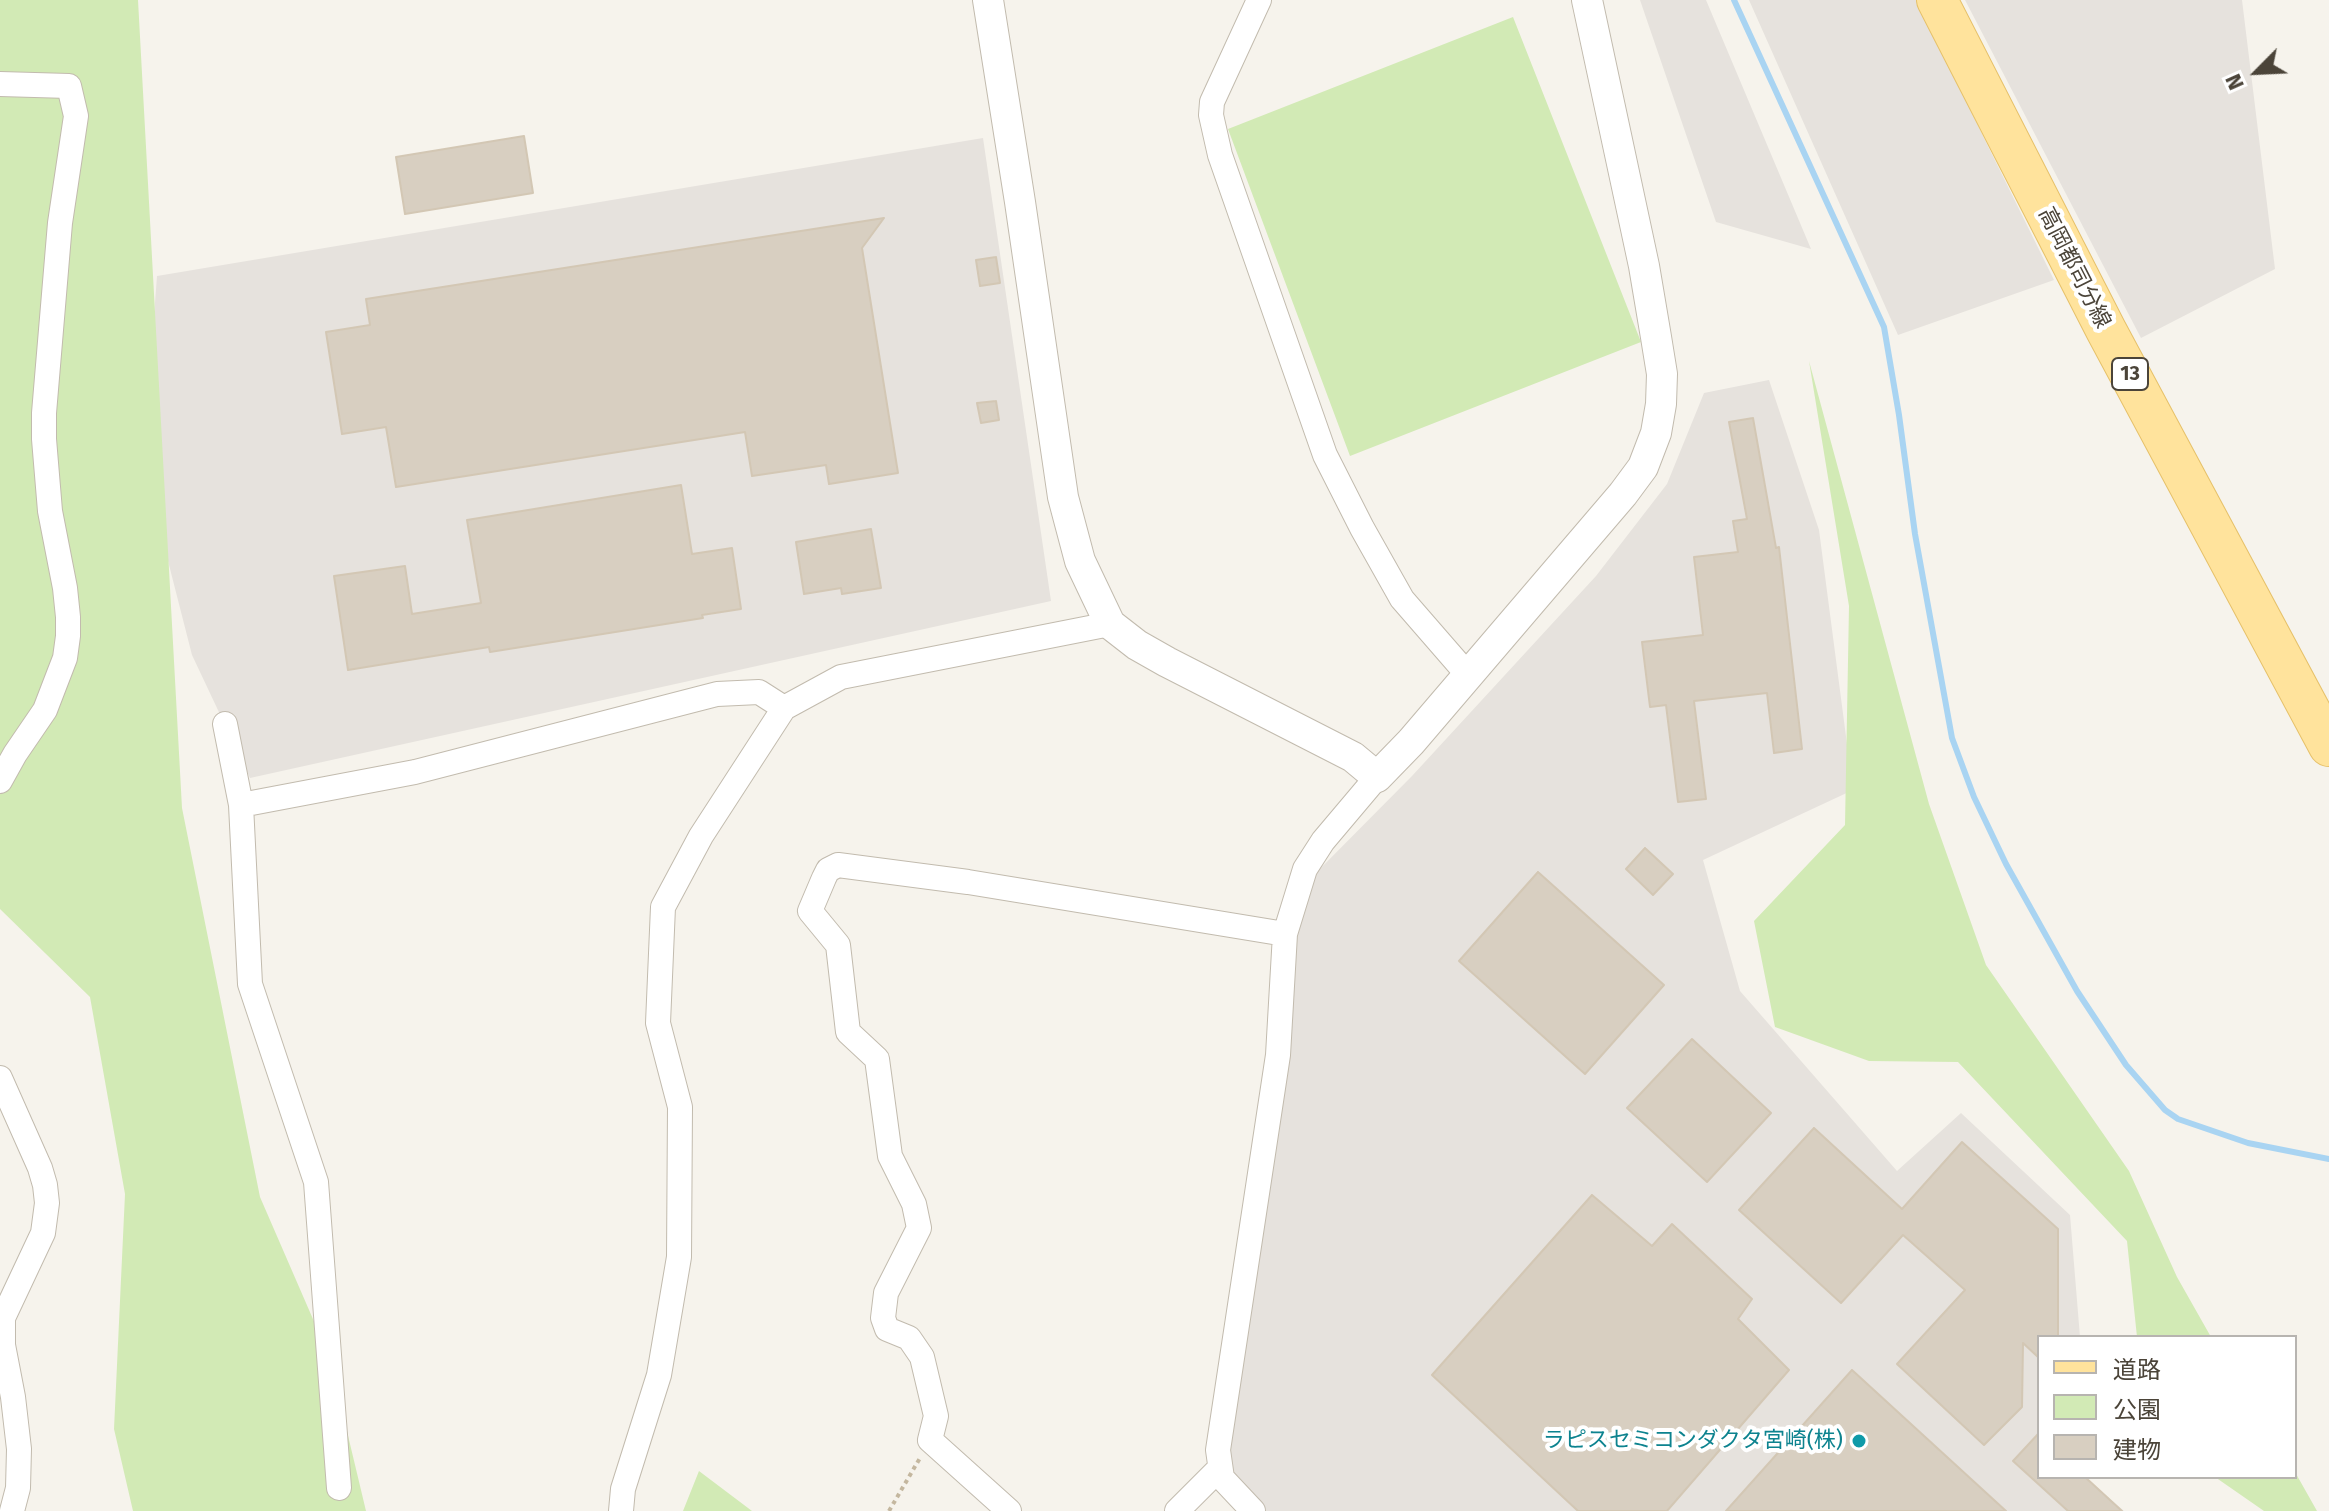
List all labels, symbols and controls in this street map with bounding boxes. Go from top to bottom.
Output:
north arrow [2217,32,2297,112]
text: N [2219,70,2250,94]
street label: 高岡都司分線 [2032,203,2116,333]
road number: 13 [2112,358,2148,390]
legend [2037,1335,2297,1479]
text: 道路 [2113,1356,2161,1384]
text: 公園 [2113,1396,2161,1424]
place label: ラピスセミコンダクタ宮崎(株) [1543,1428,1843,1454]
marker: ラピスセミコンダクタ宮崎(株) [1850,1432,1868,1450]
text: 建物 [2113,1436,2161,1464]

